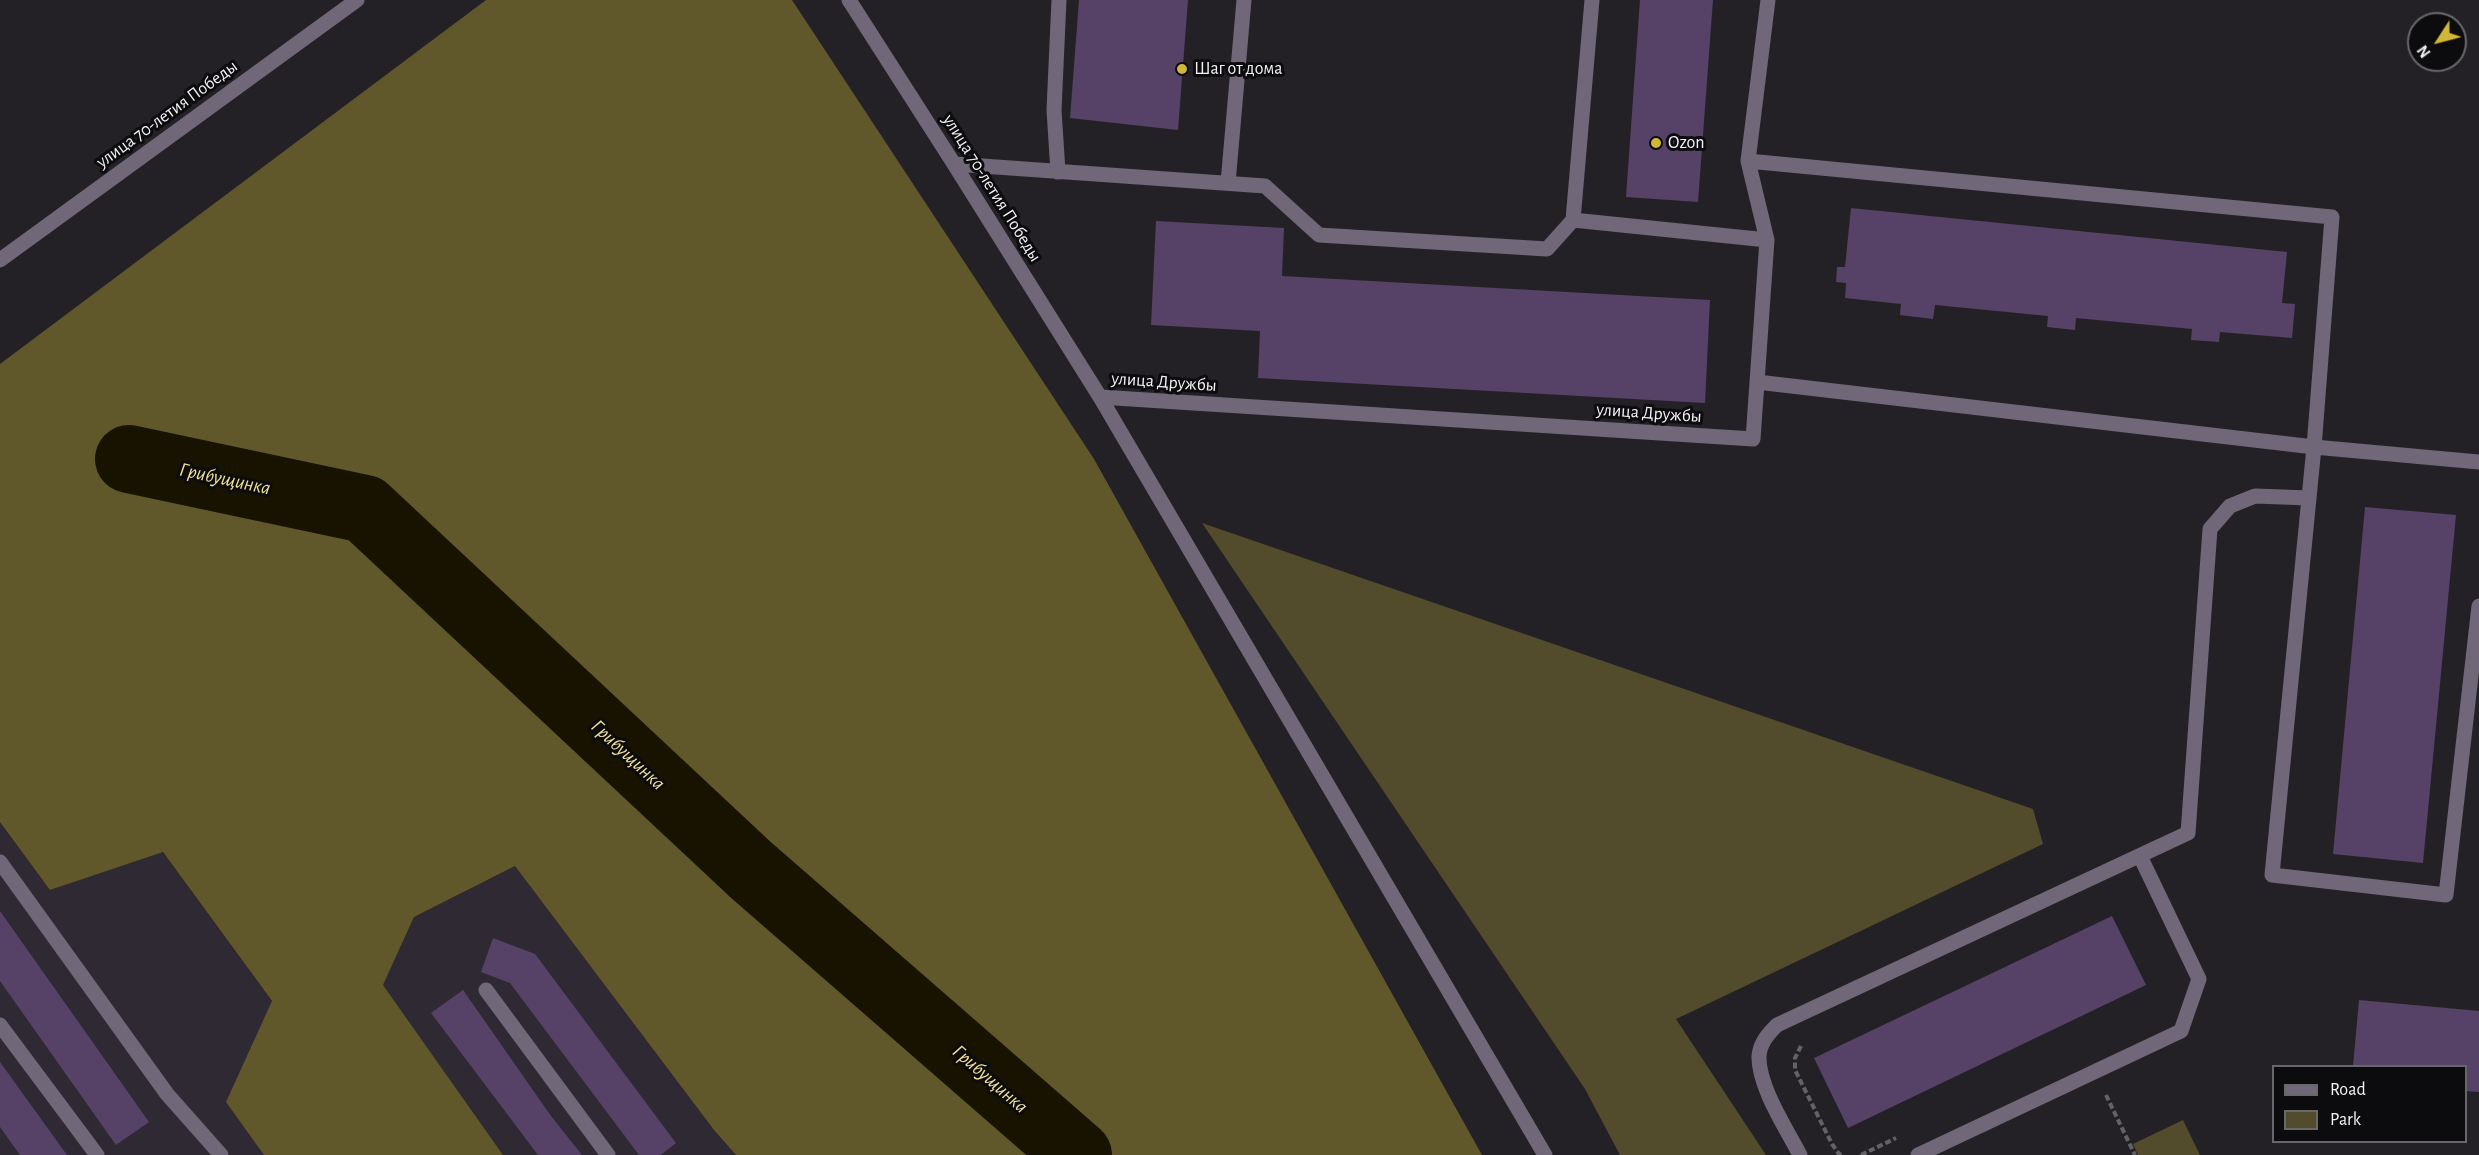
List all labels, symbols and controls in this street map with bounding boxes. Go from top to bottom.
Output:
north arrow [2407,12,2467,72]
text: N [2414,42,2434,61]
street label: улица 70-летия Победы [92,55,242,173]
place label: Шаг от дома [1194,58,1283,80]
marker: Шаг от дома [1175,62,1189,76]
street label: улица 70-летия Победы [938,110,1046,266]
place label: Ozon [1668,132,1705,154]
marker: Ozon [1649,136,1663,150]
street label: улица Дружбы [1111,368,1217,396]
street label: улица Дружбы [1596,399,1702,427]
water label: Грибущинка [177,458,273,500]
water label: Грибущинка [586,715,670,795]
water label: Грибущинка [947,1040,1033,1118]
legend [2272,1065,2467,1143]
text: Road [2330,1081,2366,1099]
text: Park [2330,1111,2361,1129]

